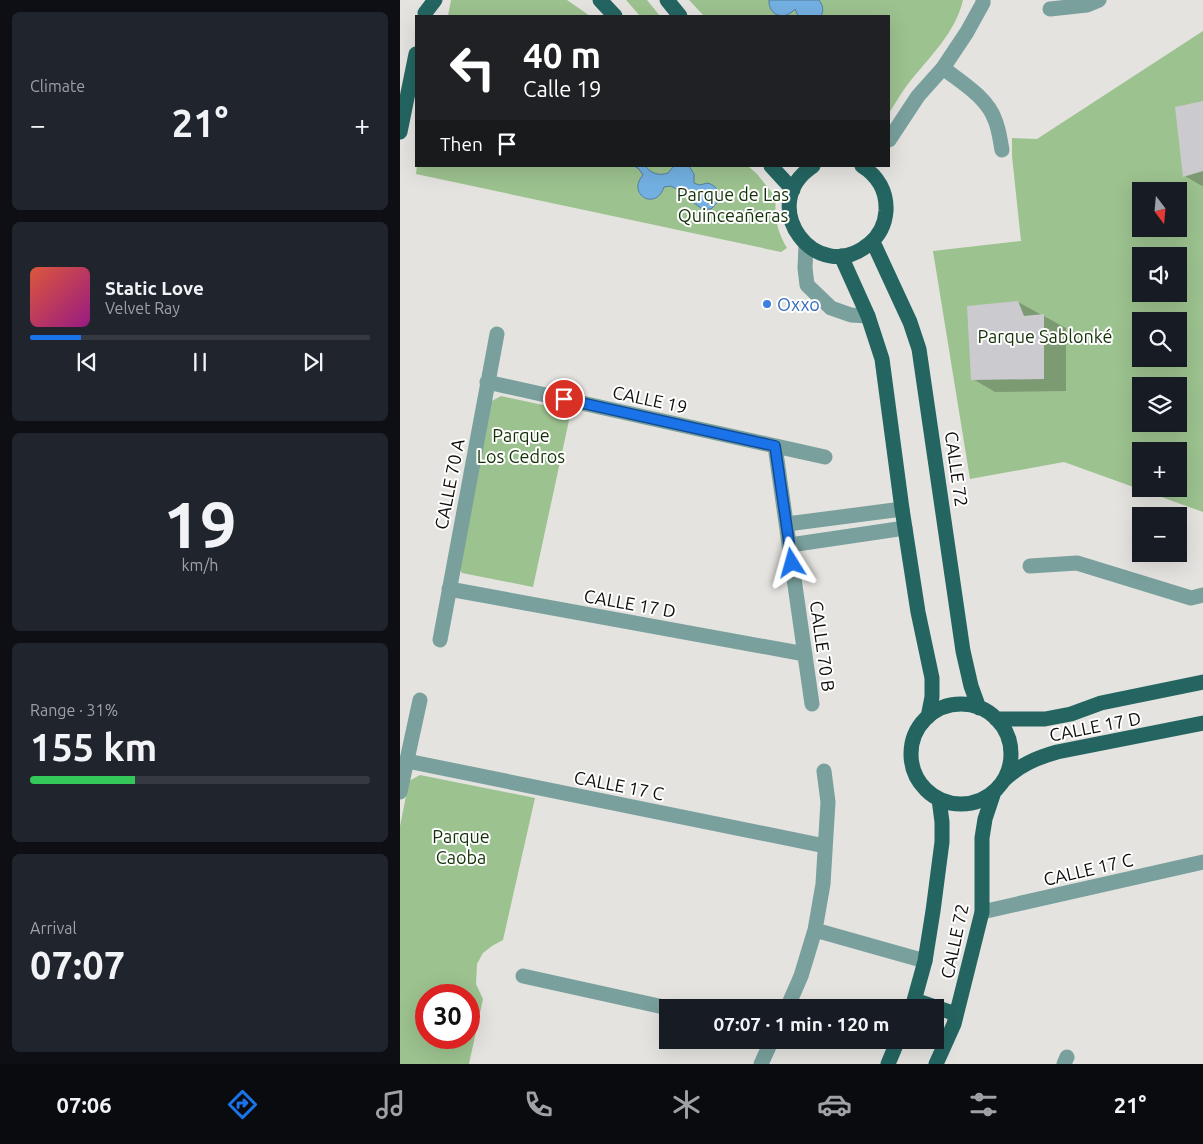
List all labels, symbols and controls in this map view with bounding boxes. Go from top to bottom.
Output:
icon: left [440,35,505,100]
text: 40 m [523,35,601,75]
text: Calle 19 [523,76,601,101]
text: Climate [30,77,85,95]
text: 21° [172,102,228,144]
text: − [30,109,46,140]
text: + [354,109,370,140]
icon: arrive [493,130,521,158]
text: Then [440,133,483,155]
north arrow [1132,182,1188,238]
map controls [1132,182,1187,562]
park label: Parque de Las Quinceañeras [677,184,789,226]
button: sound [1132,247,1187,302]
text: Static Love [105,277,204,299]
place label: Oxxo [777,294,820,314]
marker: Oxxo [761,298,773,310]
text: Velvet Ray [105,299,180,317]
button: search [1132,312,1187,367]
park label: Parque Sablonké [978,326,1113,346]
icon: previous [73,348,101,376]
icon: pause [186,348,214,376]
icon: next [299,348,327,376]
button: layers [1132,377,1187,432]
pin [543,378,585,420]
street label: CALLE 19 [611,381,689,417]
icon: arrive [550,385,578,413]
park label: Parque Los Cedros [477,425,565,466]
street label: CALLE 72 [942,430,972,508]
street label: CALLE 70 A [430,437,468,531]
button: + [1132,442,1187,497]
text: 19 [163,487,237,560]
button: − [1132,507,1187,562]
position arrow [765,536,817,588]
text: km/h [182,556,218,574]
street label: CALLE 17 D [583,585,677,621]
street label: CALLE 70 B [807,599,839,693]
text: Range · 31% [30,701,118,719]
street label: CALLE 17 D [1048,707,1142,745]
text: 155 km [30,726,157,768]
street label: CALLE 17 C [572,766,666,804]
park label: Parque Caoba [432,826,490,867]
street label: CALLE 17 C [1041,849,1135,889]
street label: CALLE 72 [936,902,972,980]
text: Arrival [30,919,77,937]
text: 07:07 [30,944,125,986]
speed limit sign: 30 [415,984,480,1049]
text: 07:07 · 1 min · 120 m [714,1013,889,1035]
icon: directions [225,1087,260,1122]
icon: music [373,1087,408,1122]
icon: phone [521,1087,556,1122]
icon: climate [669,1087,704,1122]
icon: car [817,1087,852,1122]
icon: filters [966,1087,1001,1122]
text: 07:06 [57,1092,112,1117]
text: 21° [1114,1092,1146,1117]

